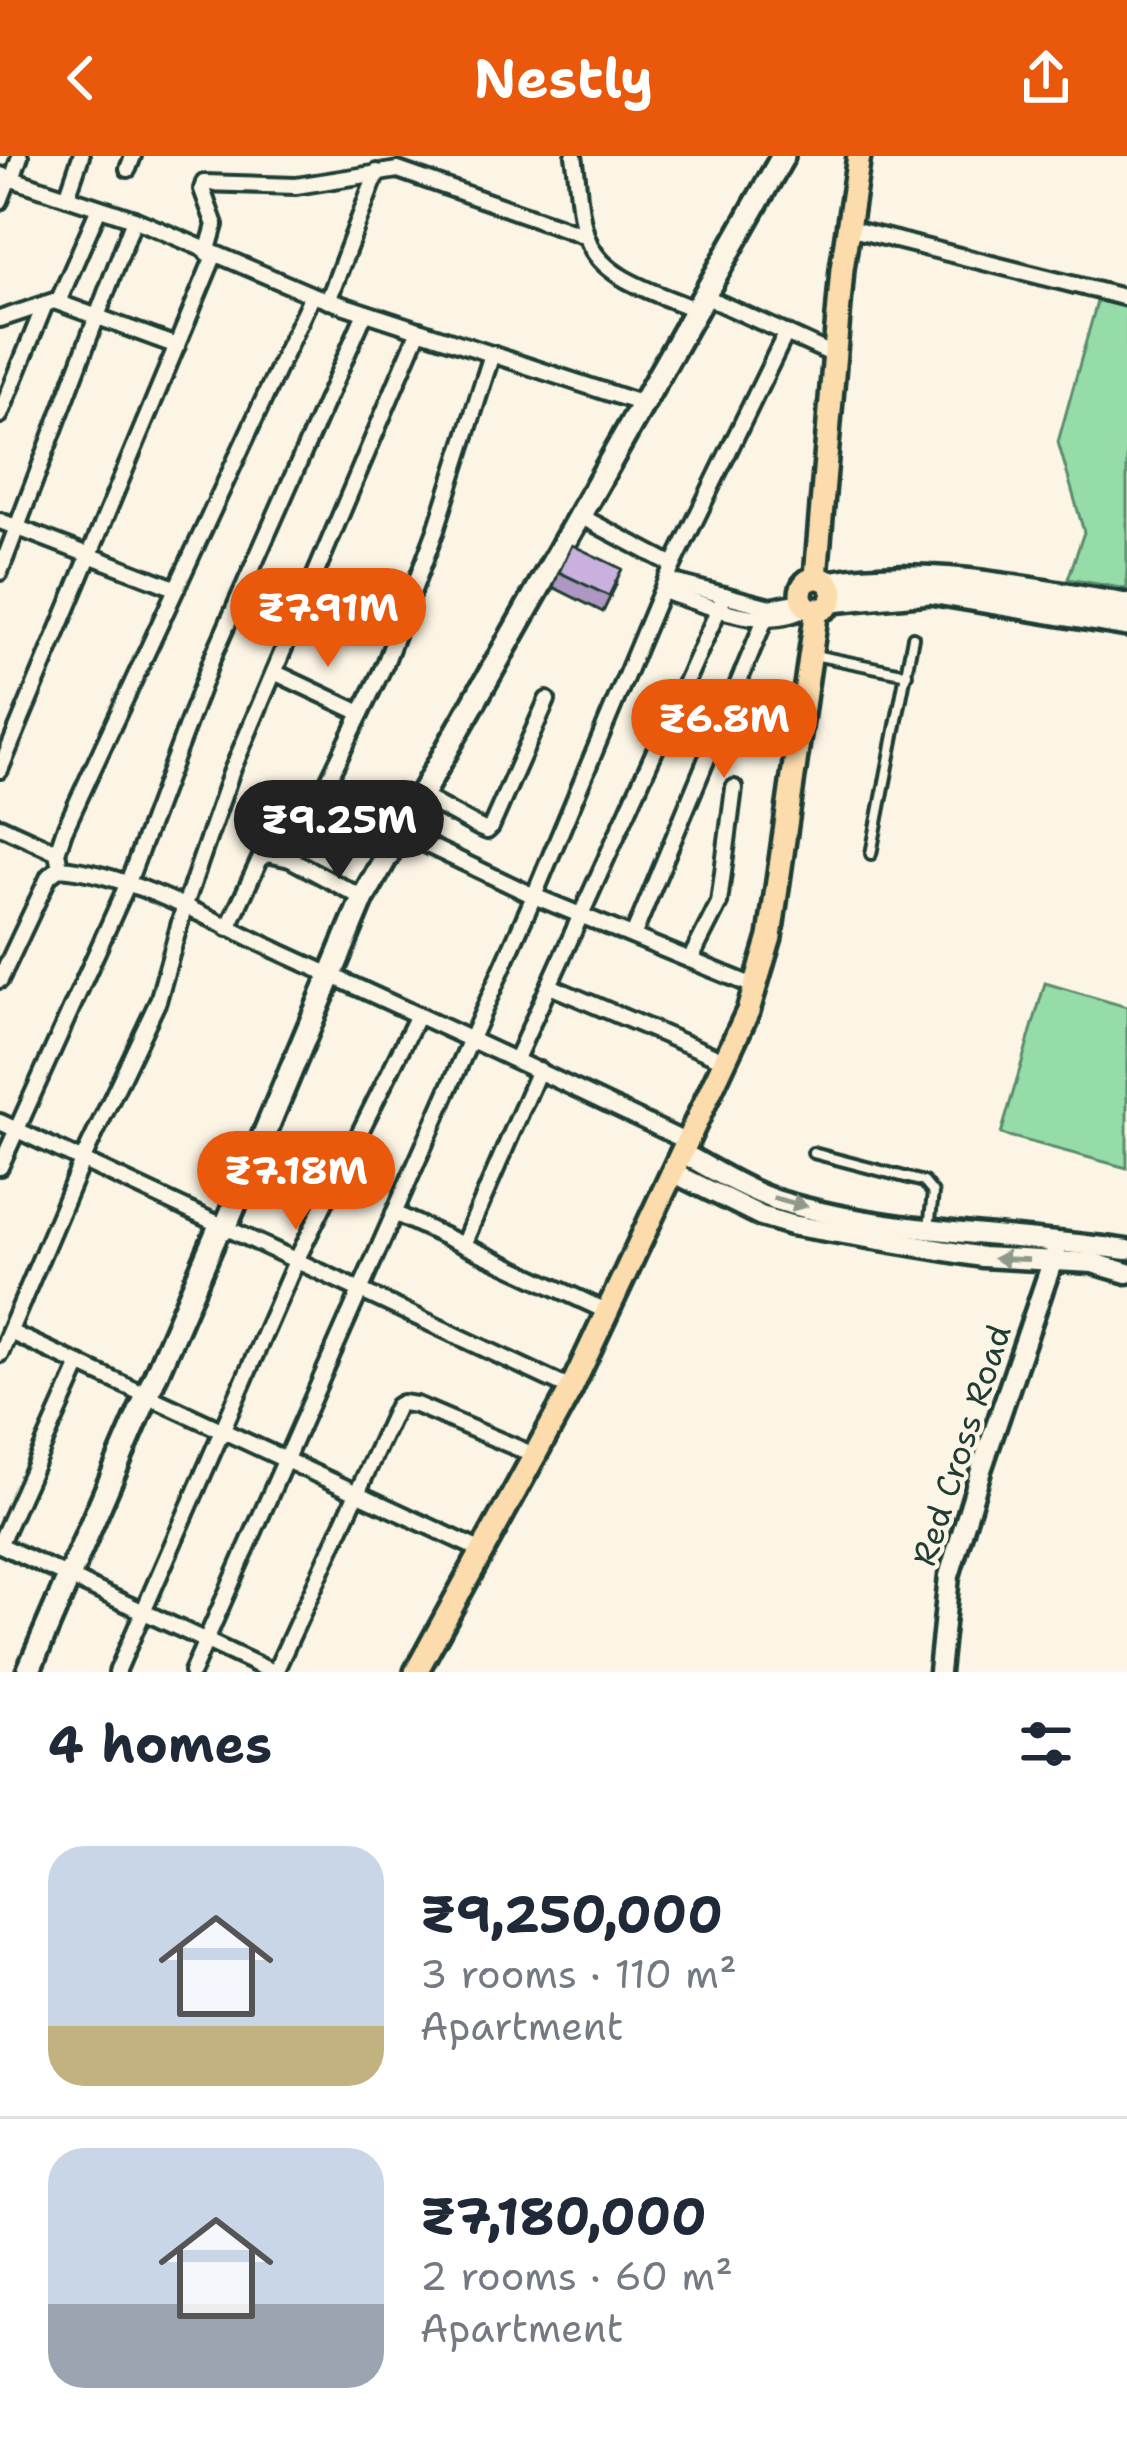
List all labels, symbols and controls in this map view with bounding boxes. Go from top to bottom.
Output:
text: Nestly [474,42,653,114]
icon: back [48,45,114,111]
icon: share [1013,45,1079,111]
pin: ₹7.91M [230,568,426,670]
text: ₹7.91M [257,581,399,633]
pin: ₹6.8M [640,679,808,781]
text: ₹6.8M [658,692,790,744]
pin: ₹9.25M [241,780,437,882]
text: ₹9.25M [261,793,417,845]
pin: ₹7.18M [198,1131,394,1233]
text: ₹7.18M [224,1144,368,1196]
one-way arrow [772,1193,809,1212]
one-way arrow [991,1249,1029,1268]
street label: Red Cross Road [901,1319,1022,1571]
text: 4 homes [48,1710,272,1778]
icon: filters [1013,1711,1079,1777]
text: ₹9,250,000 [420,1880,723,1948]
icon: home [144,1894,288,2038]
text: 3 rooms · 110 m² [420,1948,737,2000]
text: Apartment [420,2000,623,2052]
text: ₹7,180,000 [420,2182,707,2250]
icon: home [144,2196,288,2340]
text: 2 rooms · 60 m² [420,2250,733,2302]
text: Apartment [420,2302,623,2354]

